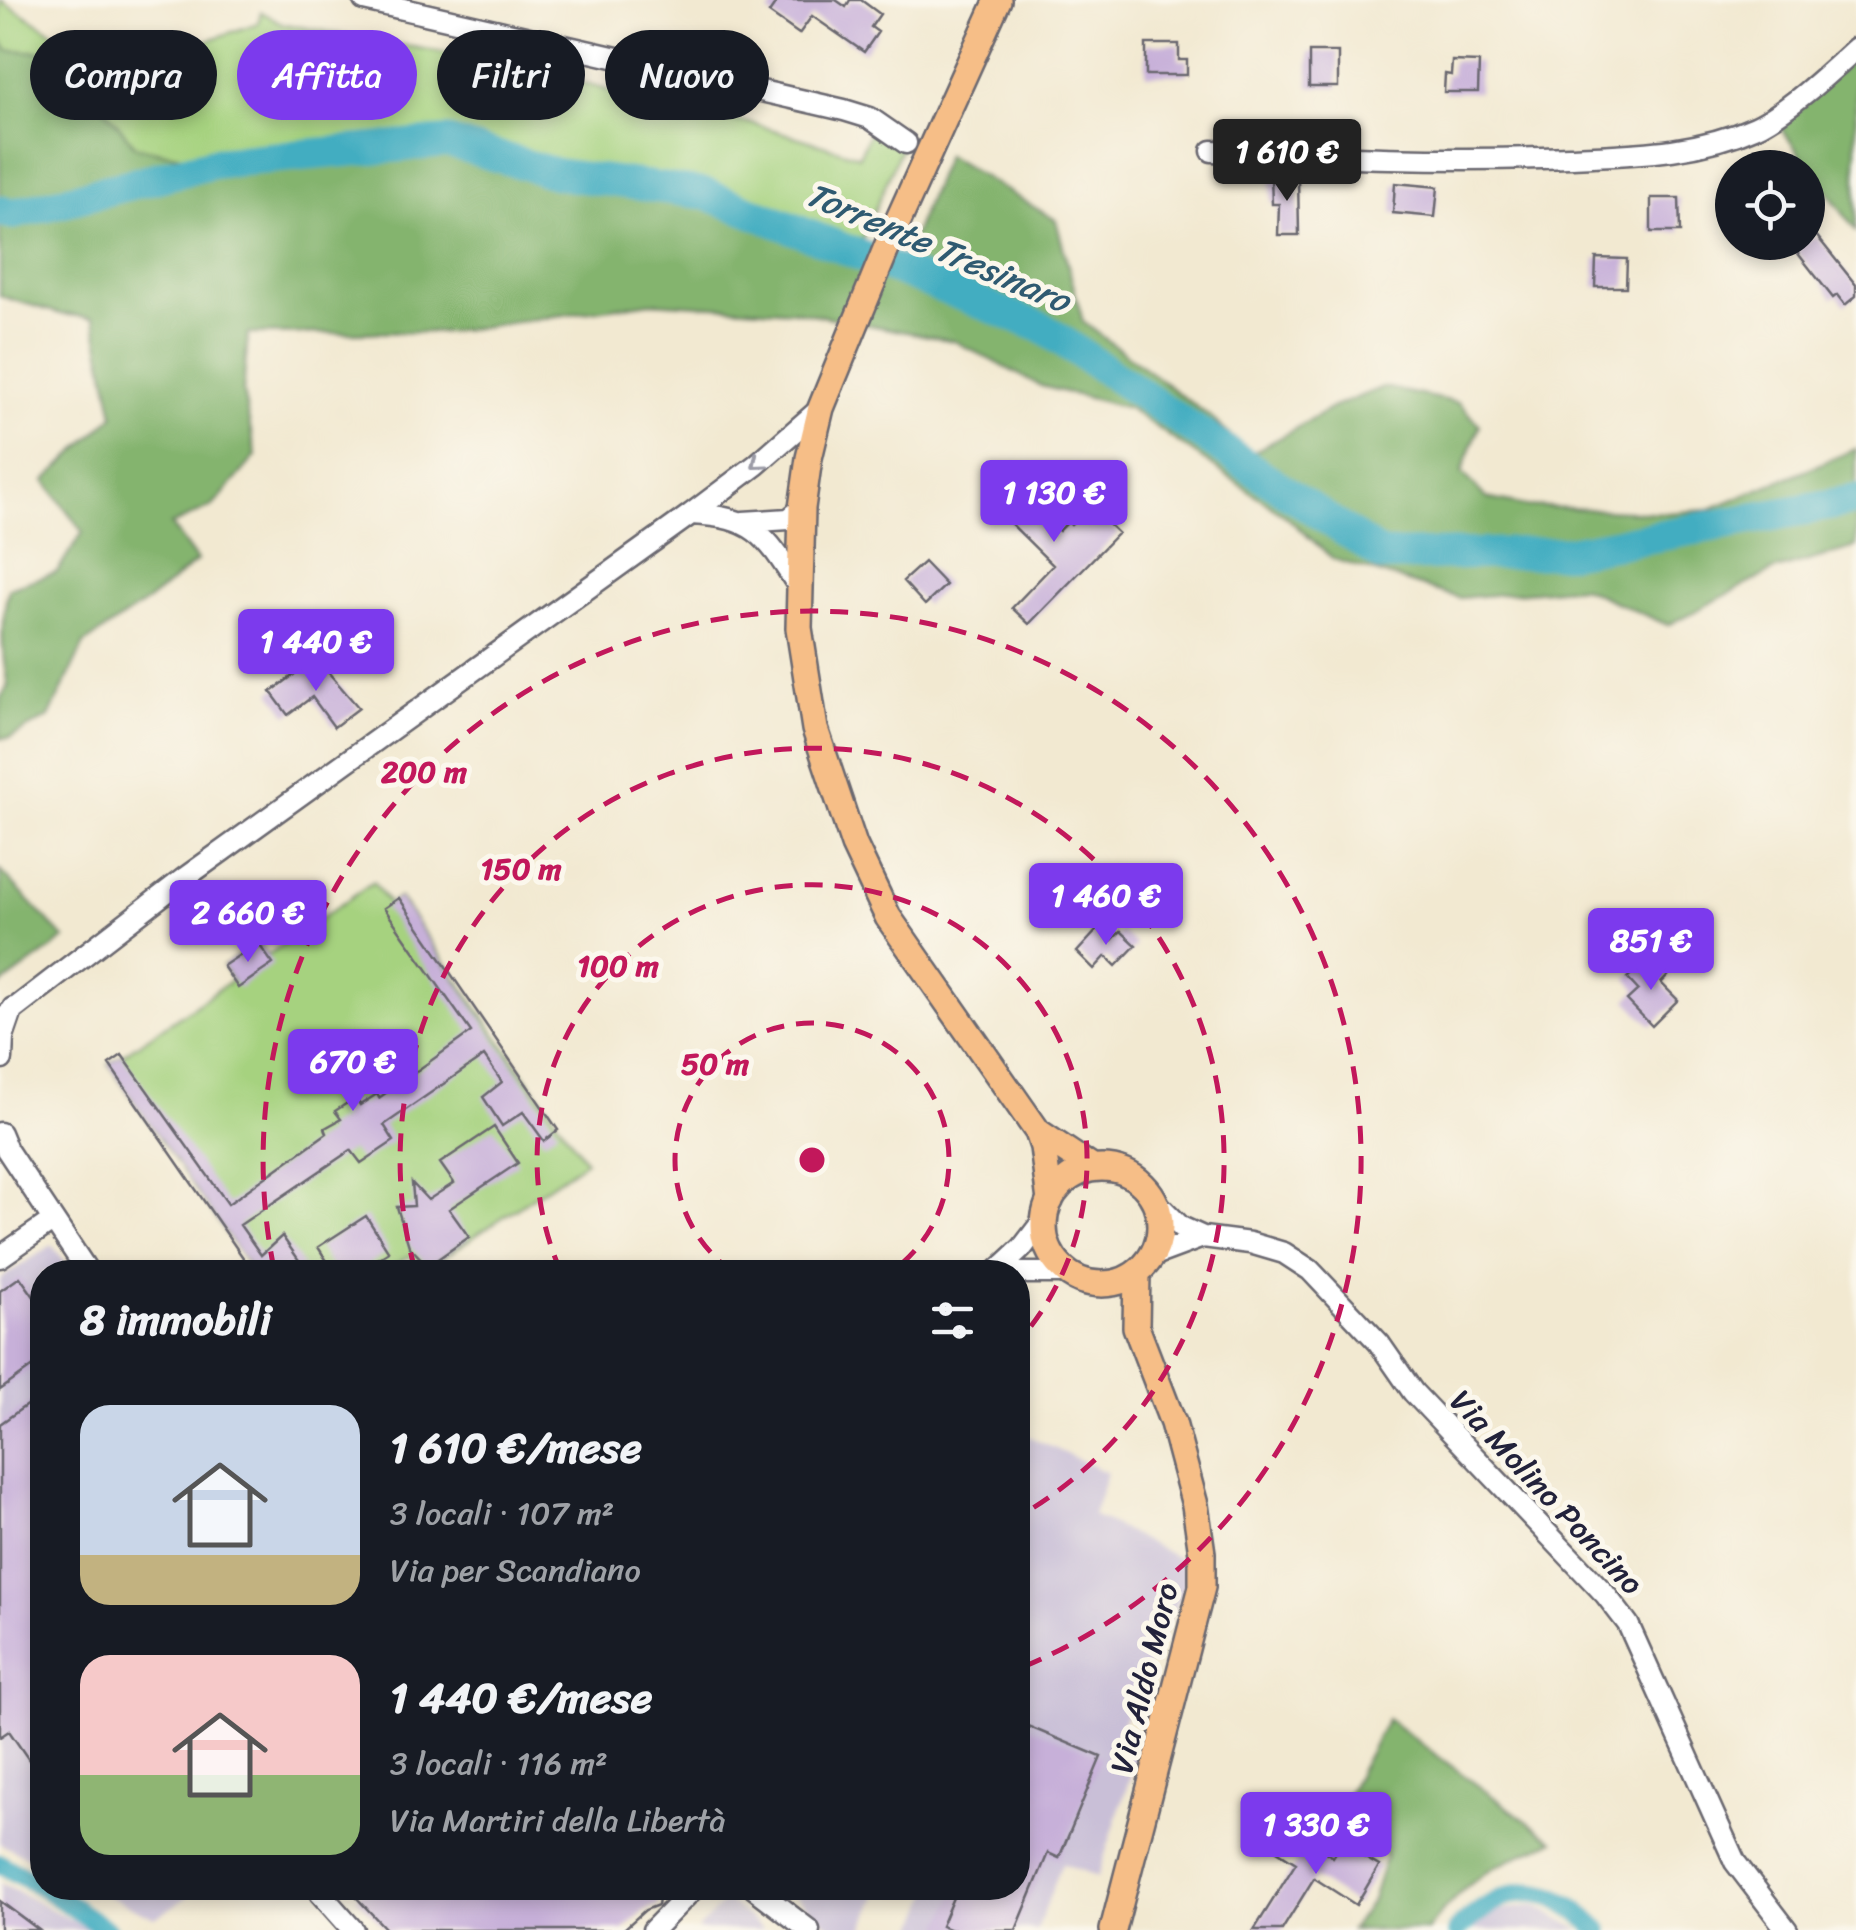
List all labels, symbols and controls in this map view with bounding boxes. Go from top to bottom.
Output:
chip: Compra [30,30,217,120]
chip: Affitta [237,30,417,120]
chip: Filtri [437,30,585,120]
chip: Nuovo [605,30,769,120]
pin: 1 610 € [1195,119,1379,204]
text: 1 610 € [1235,123,1339,180]
map controls [1715,150,1825,260]
button: locate [1715,150,1825,260]
water label: Torrente Tresinaro [796,163,1083,332]
one-way arrow [751,451,769,469]
pin: 1 130 € [962,460,1146,545]
text: 1 130 € [1002,464,1106,521]
pin: 1 440 € [224,609,408,694]
text: 1 440 € [260,613,372,670]
text: 200 m [381,745,467,799]
text: 150 m [481,842,562,896]
pin: 1 460 € [1014,863,1198,948]
text: 1 460 € [1051,867,1161,924]
pin: 2 660 € [156,880,340,965]
text: 2 660 € [192,884,304,941]
pin: 851 € [1581,908,1721,993]
text: 851 € [1610,912,1692,969]
text: 100 m [577,939,659,993]
pin: 670 € [283,1029,423,1114]
text: 670 € [310,1033,396,1090]
text: 50 m [681,1037,749,1091]
centre of rings [794,1142,830,1178]
text: 8 immobili [80,1283,271,1357]
icon: filters [925,1293,980,1348]
street label: Via Molino Poncino [1435,1376,1658,1609]
text: 1 610 €/mese [390,1411,642,1485]
icon: home [160,1445,280,1565]
text: 3 locali · 107 m² [390,1485,614,1542]
text: Via per Scandiano [390,1542,641,1599]
street label: Via Aldo Moro [1093,1577,1196,1780]
text: 1 440 €/mese [390,1661,652,1735]
icon: home [160,1695,280,1815]
text: 3 locali · 116 m² [390,1735,608,1792]
text: Via Martiri della Libertà [390,1792,725,1849]
pin: 1 330 € [1224,1792,1408,1877]
text: 1 330 € [1263,1796,1369,1853]

